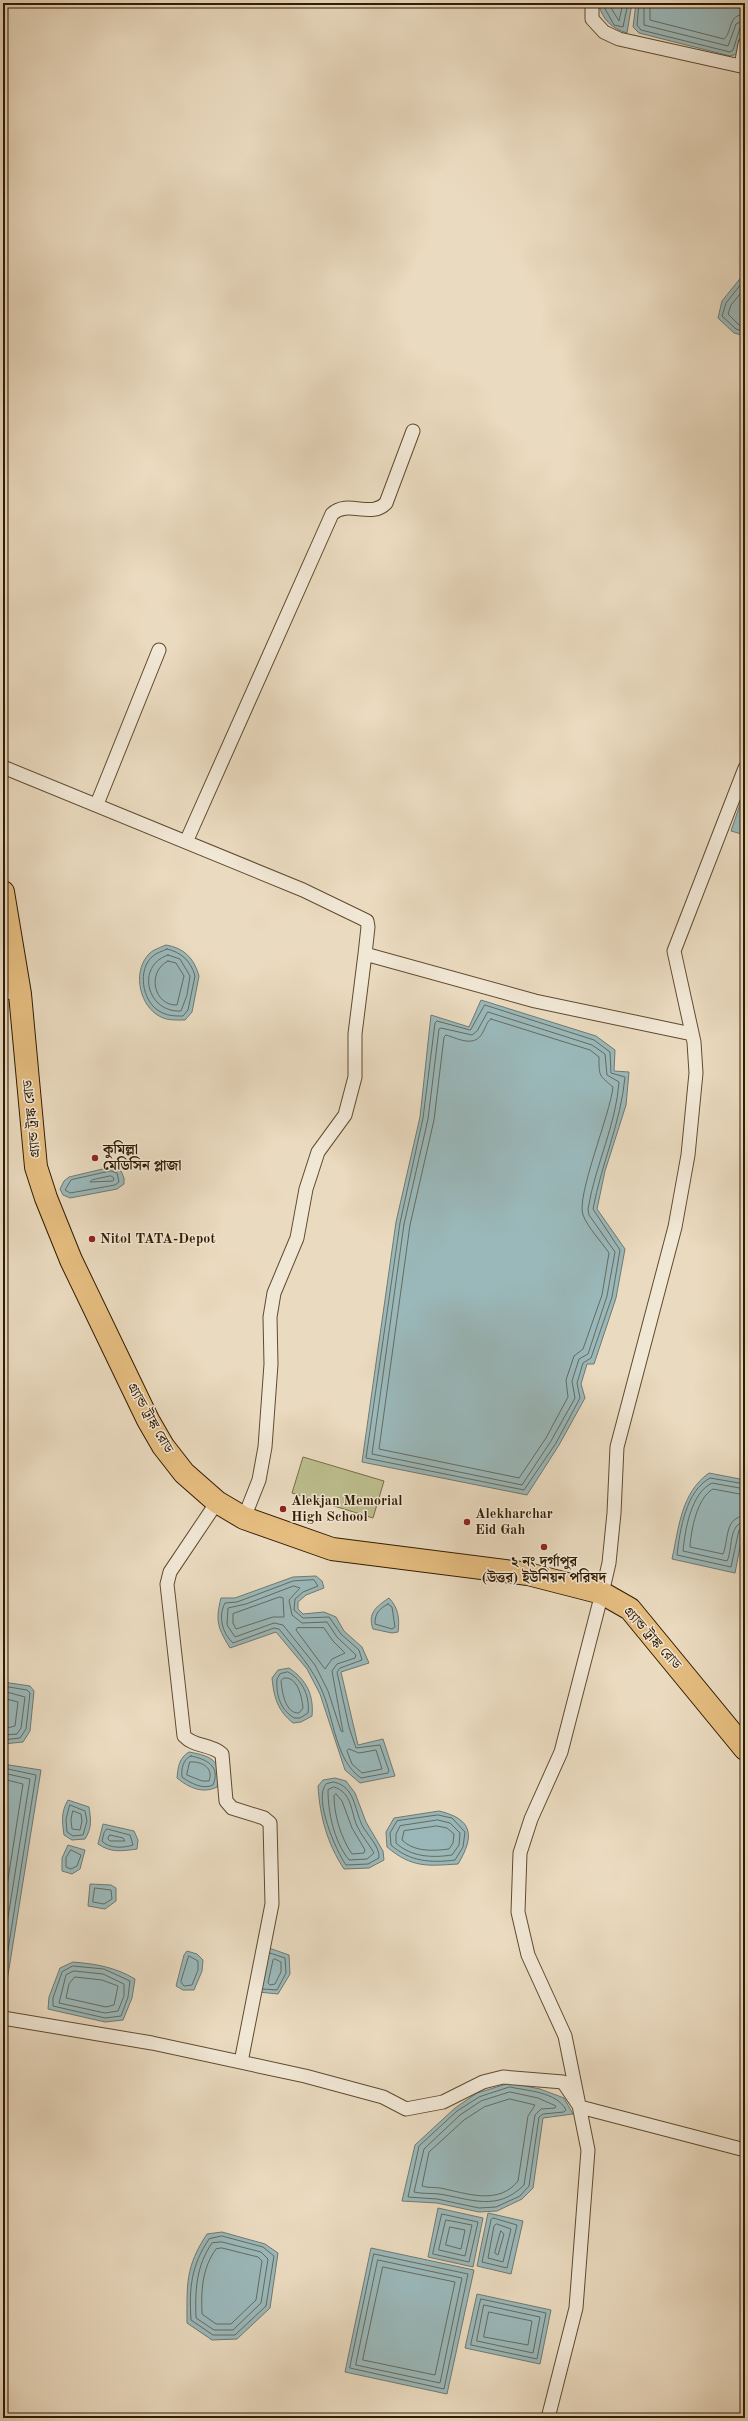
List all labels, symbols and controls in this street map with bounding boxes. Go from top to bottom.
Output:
street label: গ্র্যান্ড ট্রাঙ্ক রোড [18,1078,43,1159]
place label: কুমিল্লা মেডিসিন প্লাজা [102,1140,181,1173]
marker: কুমিল্লা মেডিসিন প্লাজা [90,1153,100,1163]
place label: Nitol TATA-Depot [100,1232,215,1246]
marker: Nitol TATA-Depot [87,1234,97,1244]
street label: গ্র্যান্ড ট্রাঙ্ক রোড [124,1379,179,1457]
place label: Alekjan Memorial High School [291,1494,403,1524]
marker: Alekjan Memorial High School [278,1504,288,1514]
place label: Alekharchar Eid Gah [475,1507,553,1537]
marker: Alekharchar Eid Gah [462,1517,472,1527]
marker: ২ নং দূর্গাপুর (উত্তর) ইউনিয়ন পরিষদ [539,1542,549,1552]
place label: ২ নং দূর্গাপুর (উত্তর) ইউনিয়ন পরিষদ [482,1553,608,1585]
street label: গ্র্যান্ড ট্রাঙ্ক রোড [621,1602,687,1673]

